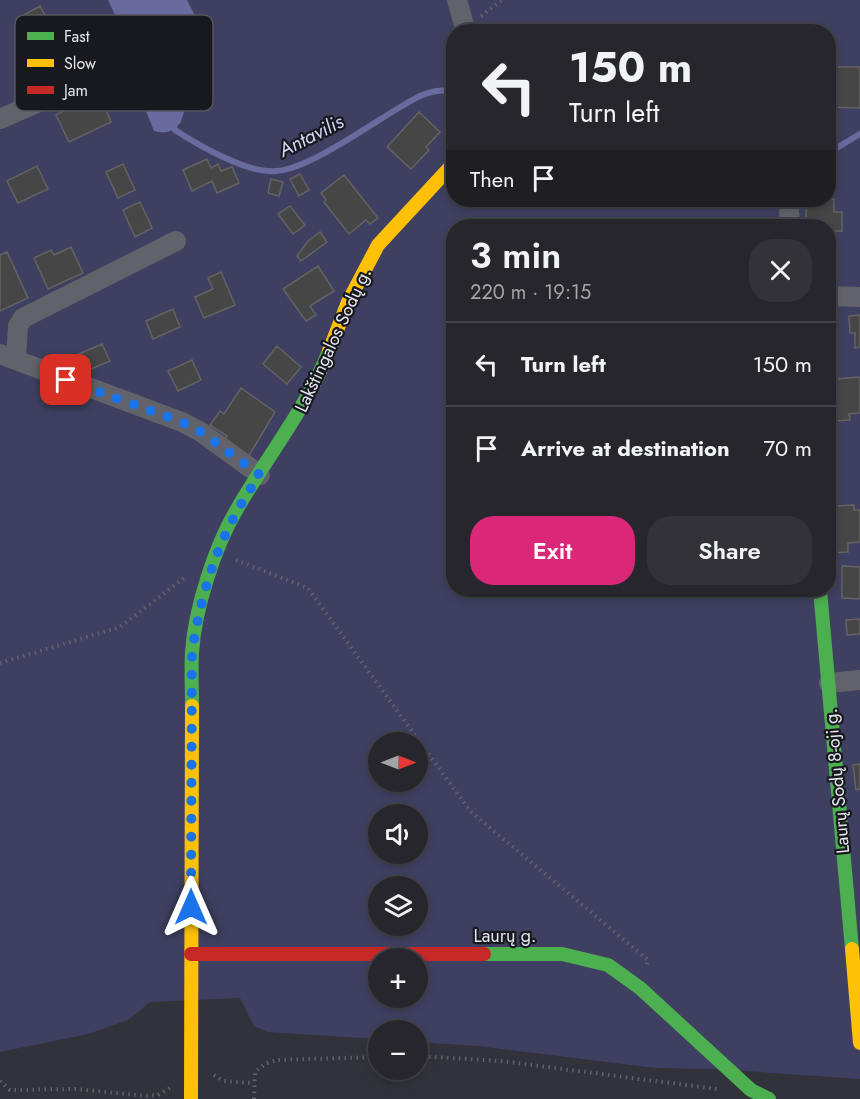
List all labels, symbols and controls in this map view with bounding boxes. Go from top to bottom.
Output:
legend [15,15,213,111]
text: Fast [64,25,90,48]
text: 150 m [569,37,692,98]
icon: left [470,48,548,126]
text: Slow [64,52,96,75]
text: Jam [62,79,88,102]
text: Turn left [569,93,659,132]
water label: Antavilis [273,107,349,165]
icon: arrive [527,162,560,195]
text: Then [470,163,515,195]
text: 3 min [470,229,561,281]
button: close [749,239,812,302]
street label: Lakštingalos Sodų g. [288,264,378,416]
text: 220 m · 19:15 [470,278,591,307]
icon: left [470,348,503,381]
text: Turn left [521,348,606,380]
text: 150 m [753,348,812,380]
pin [40,354,91,405]
icon: arrive [49,363,82,396]
icon: arrive [470,432,503,465]
text: Arrive at destination [521,432,730,464]
text: 70 m [763,432,812,464]
button: Exit [470,516,635,585]
button: Share [647,516,812,585]
street label: Laurų Sodų 8-oji g. [818,707,856,855]
north arrow [368,732,428,792]
map controls [368,732,428,1080]
button: sound [368,804,428,864]
position arrow [159,875,223,939]
button: layers [368,876,428,936]
street label: Laurų g. [474,923,536,949]
button: + [368,948,428,1008]
button: − [368,1020,428,1080]

